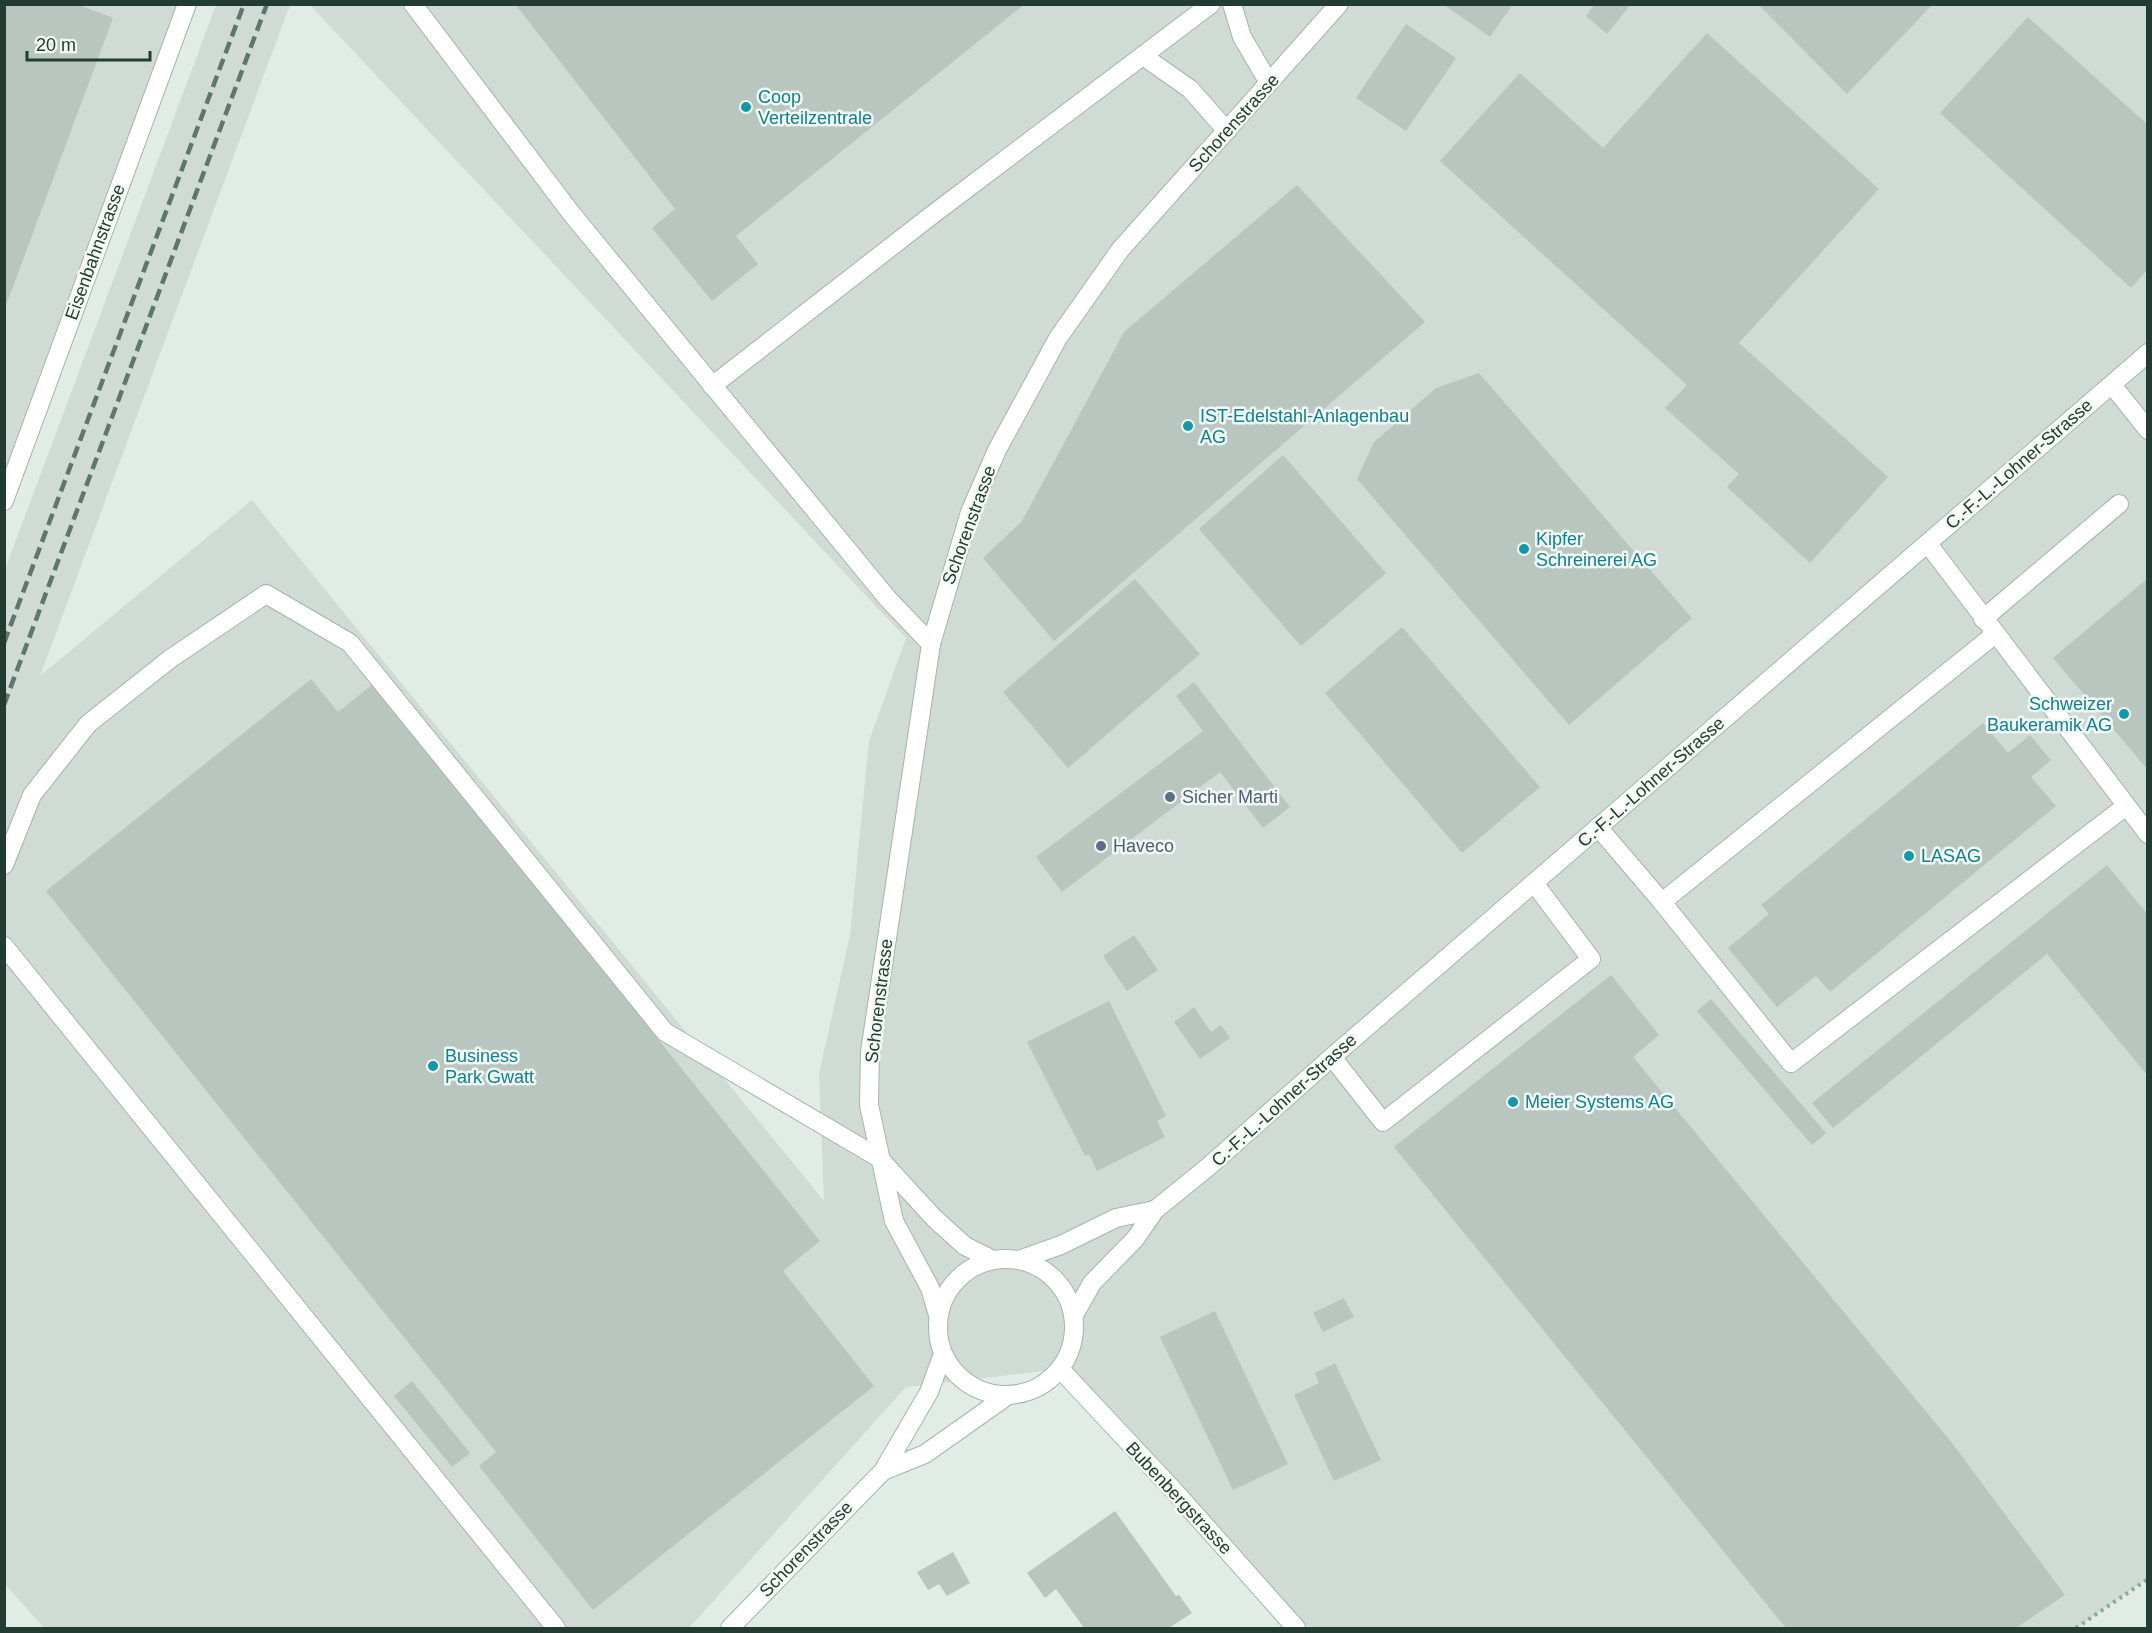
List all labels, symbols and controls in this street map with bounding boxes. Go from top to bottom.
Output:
scale bar [27,24,150,62]
text: 20 m [36,35,76,55]
street label: Schorenstrasse [1185,70,1283,176]
place label: Coop Verteilzentrale [758,87,872,128]
marker: Coop Verteilzentrale [739,100,753,114]
street label: Eisenbahnstrasse [61,181,129,323]
street label: C.-F.-L.-Lohner-Strasse [1941,395,2097,533]
place label: IST-Edelstahl-Anlagenbau AG [1200,406,1409,447]
marker: IST-Edelstahl-Anlagenbau AG [1181,419,1195,433]
street label: Schorenstrasse [938,463,1000,587]
place label: Kipfer Schreinerei AG [1536,529,1657,570]
marker: Kipfer Schreinerei AG [1517,542,1531,556]
place label: Schweizer Baukeramik AG [1987,694,2112,735]
marker: Schweizer Baukeramik AG [2117,707,2131,721]
street label: C.-F.-L.-Lohner-Strasse [1573,713,1729,851]
place label: Sicher Marti [1182,787,1278,807]
marker: Sicher Marti [1163,790,1177,804]
place label: Haveco [1113,836,1174,856]
marker: Haveco [1094,839,1108,853]
place label: LASAG [1921,846,1981,866]
marker: LASAG [1902,849,1916,863]
street label: Schorenstrasse [861,938,897,1064]
street label: C.-F.-L.-Lohner-Strasse [1207,1030,1361,1170]
place label: Business Park Gwatt [445,1046,534,1087]
marker: Business Park Gwatt [426,1059,440,1073]
place label: Meier Systems AG [1525,1092,1674,1112]
marker: Meier Systems AG [1506,1095,1520,1109]
street label: Bubenbergstrasse [1122,1438,1236,1558]
street label: Schorenstrasse [755,1497,857,1601]

